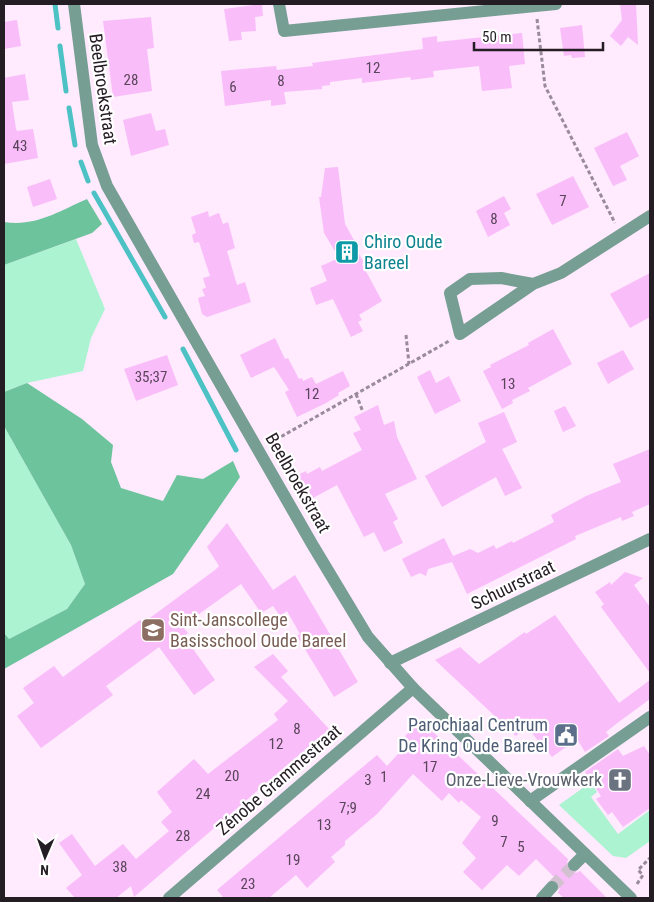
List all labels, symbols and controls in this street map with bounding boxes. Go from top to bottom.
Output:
scale bar [474,20,603,52]
text: 50 m [482,28,512,46]
street label: Beelbroekstraat [85,32,122,146]
house number: 12 [366,59,380,77]
house number: 28 [124,71,138,89]
house number: 8 [277,72,285,90]
house number: 6 [229,78,237,96]
house number: 43 [13,137,27,155]
house number: 7 [559,192,567,210]
house number: 8 [490,210,498,228]
place label: Chiro Oude Bareel [364,231,442,273]
building icon: Chiro Oude Bareel [334,239,360,265]
house number: 35;37 [135,368,167,386]
house number: 13 [501,375,515,393]
house number: 12 [305,385,319,403]
street label: Beelbroekstraat [261,429,335,536]
street label: Schuurstraat [468,555,558,614]
place label: Sint-Janscollege Basisschool Oude Bareel [170,609,346,651]
school or university icon: Sint-Janscollege Basisschool Oude Bareel [140,617,166,643]
place label: Parochiaal Centrum De Kring Oude Bareel [398,714,548,756]
street label: Zénobe Grammestraat [212,720,345,839]
house number: 8 [293,720,301,738]
public building icon: Parochiaal Centrum De Kring Oude Bareel [553,722,579,748]
house number: 12 [269,735,283,753]
house number: 17 [423,758,437,776]
house number: 20 [225,767,239,785]
church icon: Onze-Lieve-Vrouwkerk [607,767,633,793]
house number: 1 [380,768,388,786]
place label: Onze-Lieve-Vrouwkerk [446,769,602,790]
house number: 3 [364,771,372,789]
house number: 24 [196,785,210,803]
house number: 7;9 [339,799,357,817]
house number: 9 [491,812,499,830]
house number: 13 [317,816,331,834]
house number: 28 [176,827,190,845]
north arrow [20,832,70,882]
house number: 7 [500,833,508,851]
house number: 5 [517,838,525,856]
house number: 19 [286,851,300,869]
house number: 38 [113,858,127,876]
text: N [40,862,49,878]
house number: 23 [241,875,255,893]

